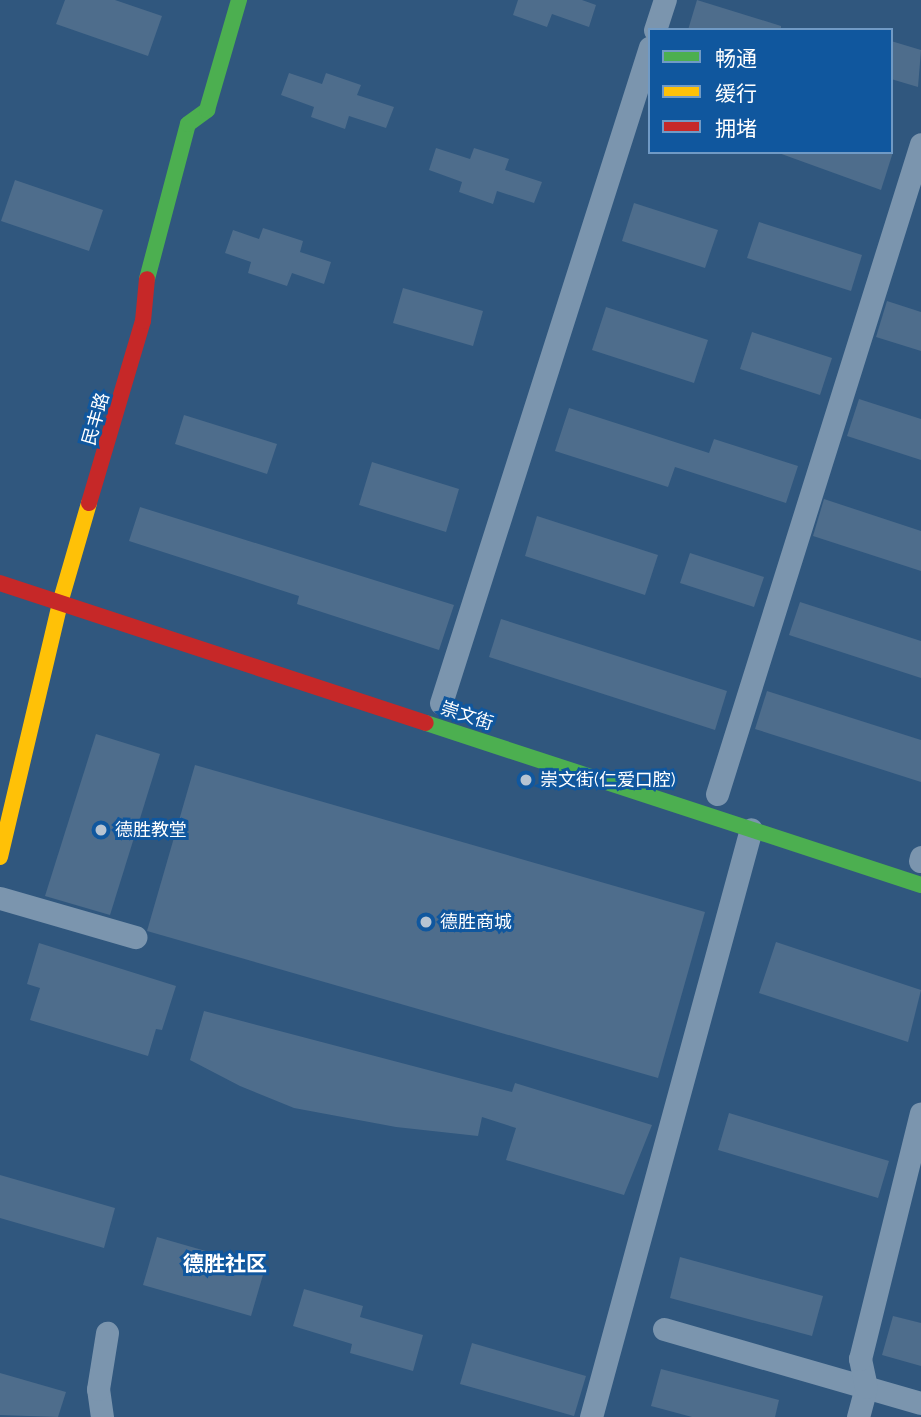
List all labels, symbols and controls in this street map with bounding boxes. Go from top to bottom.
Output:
legend [648,28,893,154]
text: 畅通 [715,46,757,71]
text: 缓行 [715,81,757,106]
text: 拥堵 [715,116,757,141]
street label: 民丰路 [78,390,114,448]
street label: 崇文街 [438,697,496,735]
place label: 崇文街(仁爱口腔) [540,769,676,791]
marker: 崇文街(仁爱口腔) [518,772,534,788]
place label: 德胜教堂 [115,819,187,841]
marker: 德胜教堂 [93,822,109,838]
place label: 德胜商城 [440,911,512,933]
marker: 德胜商城 [418,914,434,930]
district label: 德胜社区 [183,1251,267,1277]

